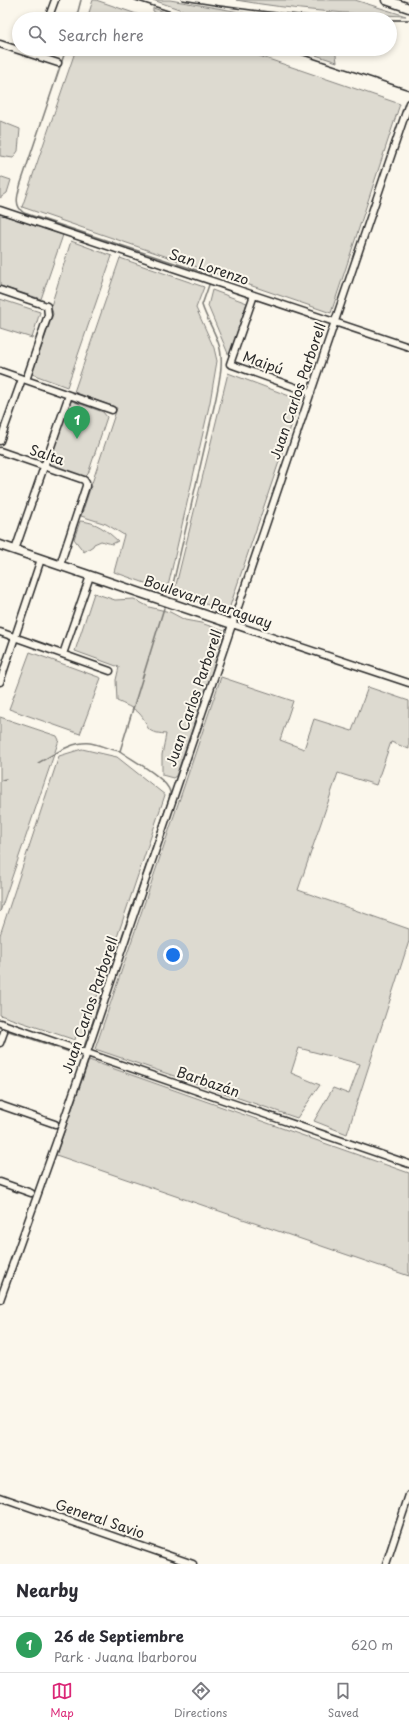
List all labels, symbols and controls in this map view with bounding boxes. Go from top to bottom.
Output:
search box [12,12,397,56]
icon: search [26,23,48,45]
text: Search here [58,23,144,46]
street label: San Lorenzo [166,243,252,290]
street label: Juan Carlos Parborell [264,319,331,462]
street label: Maipú [240,346,286,380]
pin: 1 [64,406,90,439]
street label: Salta [27,439,68,470]
street label: Boulevard Paraguay [141,570,275,633]
street label: Juan Carlos Parborell [160,626,227,769]
street label: Juan Carlos Parborell [56,933,123,1076]
your location [163,945,183,965]
street label: Barbazán [174,1061,243,1102]
street label: General Savio [53,1493,148,1544]
text: Nearby [16,1577,78,1603]
text: 26 de Septiembre [54,1624,184,1647]
text: 1 [26,1635,32,1654]
text: 620 m [351,1635,393,1654]
text: Park · Juana Ibarborou [54,1647,197,1666]
tab: Map [50,1680,74,1721]
tab: Directions [174,1680,227,1721]
tab: Saved [328,1680,359,1721]

